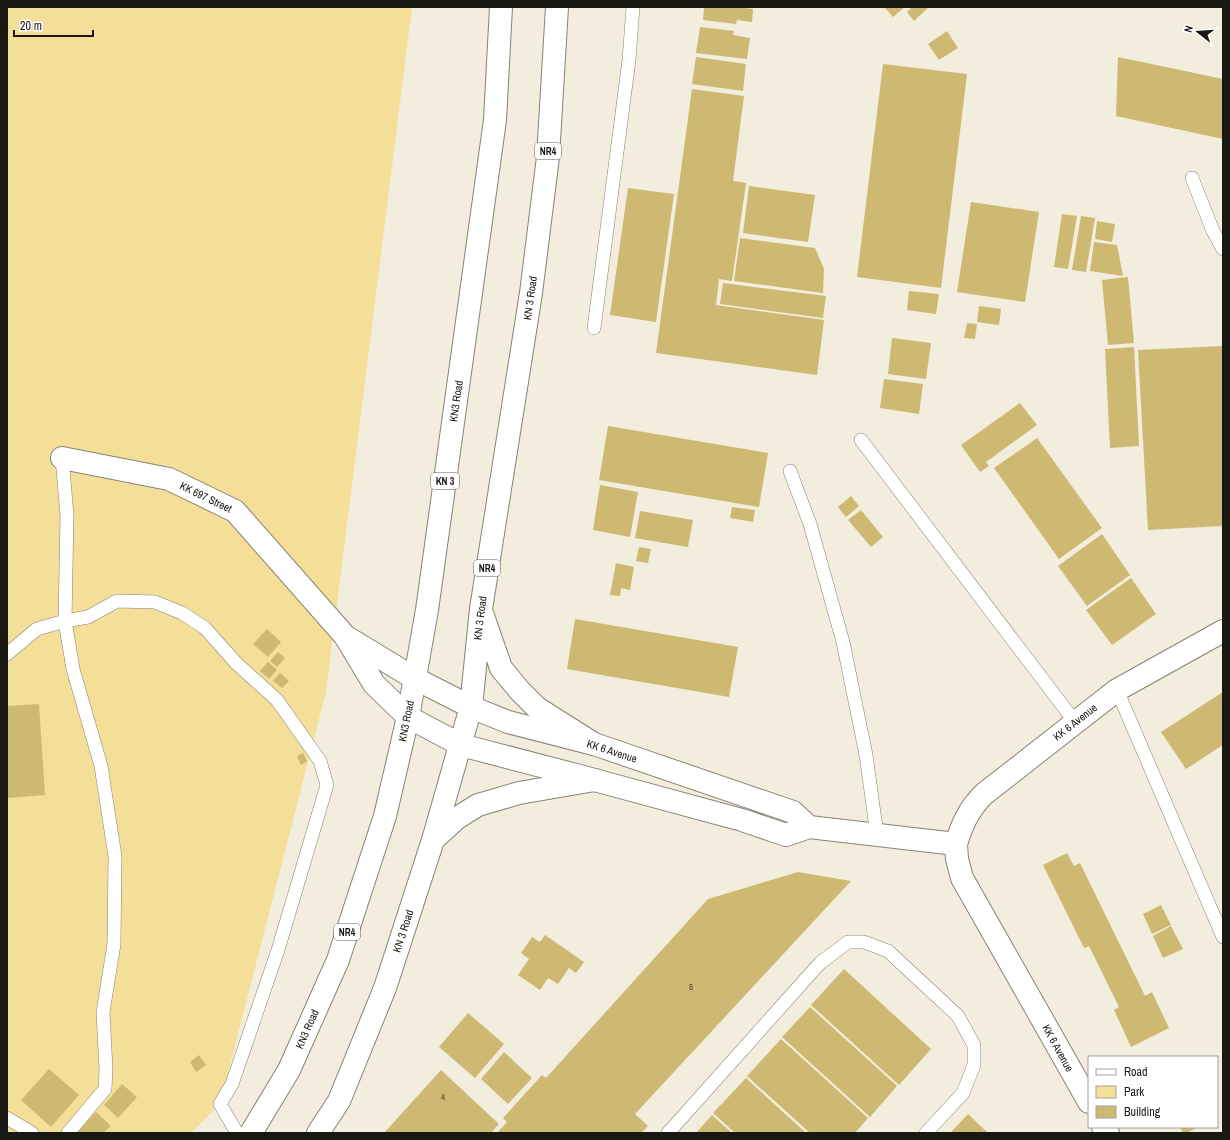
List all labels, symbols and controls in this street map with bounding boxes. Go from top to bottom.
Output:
scale bar [14,12,93,38]
north arrow [1178,12,1218,52]
text: 20 m [20,18,42,34]
text: N [1181,24,1196,34]
road number: NR4 [535,143,561,159]
street label: KN 3 Road [520,275,540,321]
street label: KN3 Road [446,379,466,423]
road number: KN 3 [431,473,459,489]
street label: KK 697 Street [178,478,235,516]
road number: NR4 [474,560,500,576]
street label: KN 3 Road [470,595,490,641]
street label: KN3 Road [395,699,417,743]
street label: KK 6 Avenue [1050,700,1100,744]
street label: KK 6 Avenue [585,736,639,766]
street label: KN 3 Road [390,908,416,954]
road number: NR4 [334,924,360,940]
house number: 5 [689,981,693,993]
street label: KN3 Road [292,1007,322,1051]
street label: KK 6 Avenue [1039,1022,1077,1074]
legend [1088,1056,1218,1128]
text: Road [1124,1064,1148,1080]
text: Park [1124,1084,1144,1100]
house number: 4 [441,1091,445,1103]
text: Building [1124,1104,1161,1120]

